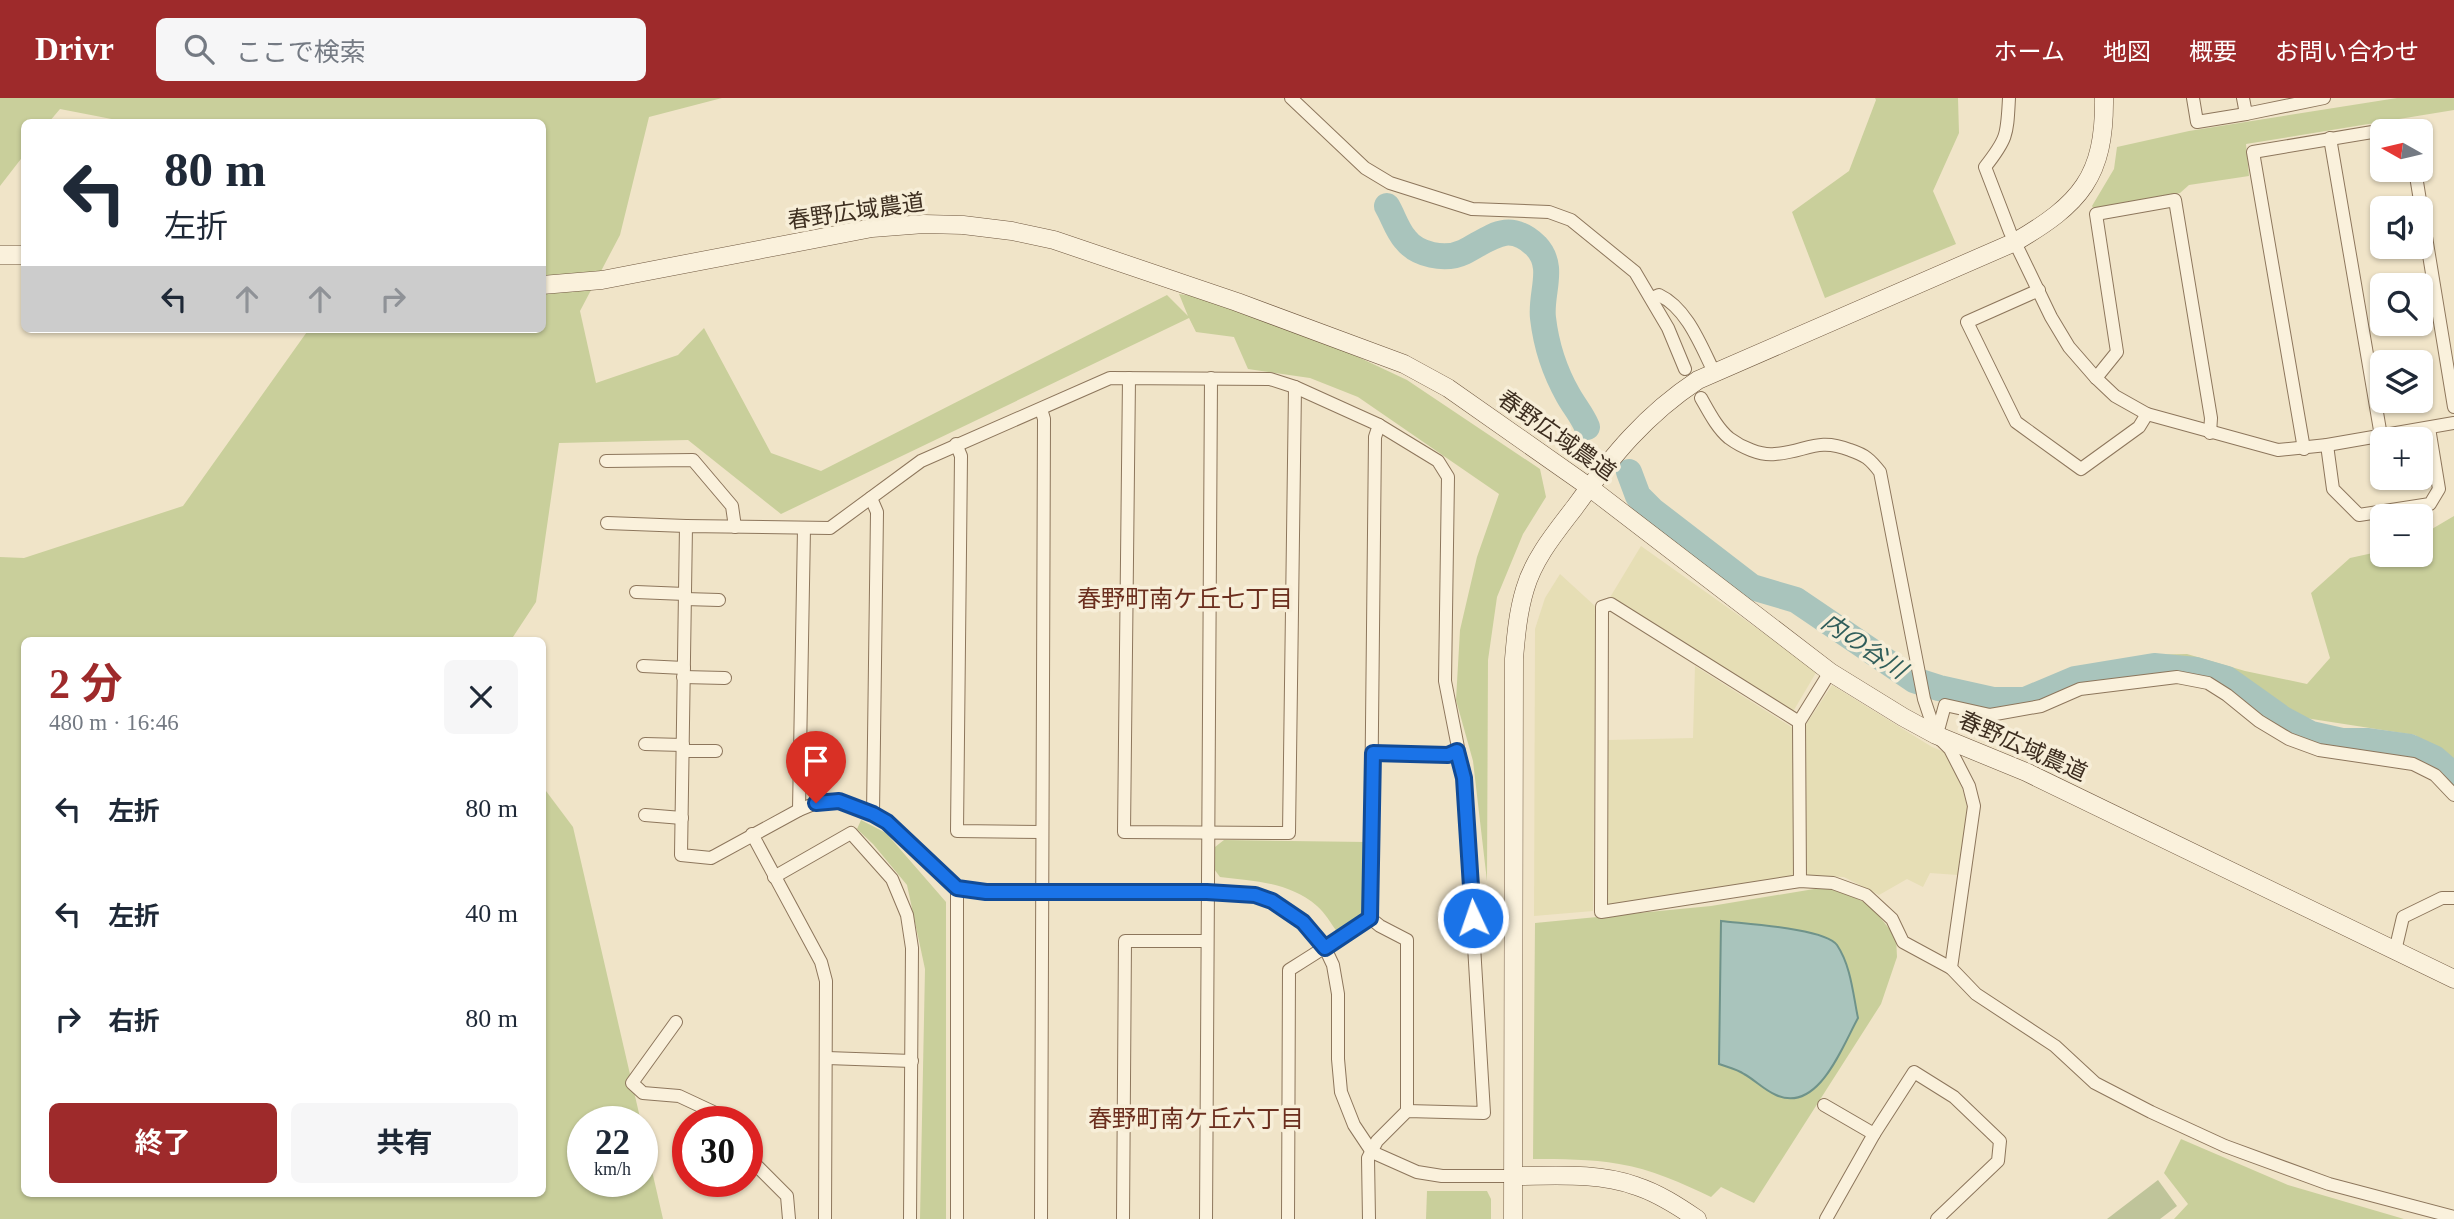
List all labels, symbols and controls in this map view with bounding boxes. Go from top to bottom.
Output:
search box [156,18,646,81]
icon: search [180,30,218,68]
text: Drivr [35,31,114,67]
text: ここで検索 [236,38,366,67]
text: ホーム [1994,39,2065,65]
text: 地図 [2103,39,2151,65]
text: 概要 [2189,39,2237,65]
text: お問い合わせ [2275,39,2419,65]
north arrow [2370,119,2432,182]
map controls [2370,119,2433,567]
text: 80 m [164,142,266,197]
icon: left [49,147,140,238]
street label: 春野広域農道 [786,190,926,233]
button: sound [2370,196,2433,259]
text: 左折 [164,208,228,244]
button: search [2370,273,2433,336]
icon: left [155,280,193,318]
icon: ahead [228,280,266,318]
icon: ahead [301,280,339,318]
icon: right [374,280,412,318]
button: layers [2370,350,2433,413]
street label: 春野広域農道 [1493,386,1620,485]
button: + [2370,427,2433,490]
button: − [2370,504,2433,567]
district label: 春野町南ケ丘七丁目 [1077,586,1293,612]
water label: 内の谷川 [1817,608,1914,685]
button: close [444,660,518,734]
text: 2 分 [49,661,123,707]
street label: 春野広域農道 [1955,707,2091,786]
text: 480 m · 16:46 [49,710,179,735]
pin [786,731,846,803]
icon: arrive [797,742,835,780]
icon: left [49,790,87,828]
text: 80 m [465,794,518,823]
text: 左折 [108,797,160,826]
position arrow [1436,881,1510,955]
icon: left [49,895,87,933]
text: 40 m [465,899,518,928]
text: 左折 [108,902,160,931]
icon: right [49,1000,87,1038]
text: 80 m [465,1004,518,1033]
text: 右折 [108,1007,160,1036]
button: 終了 [49,1103,277,1183]
button: 共有 [291,1103,518,1183]
speed limit sign: 30 [672,1106,763,1197]
district label: 春野町南ケ丘六丁目 [1088,1106,1304,1132]
text: 22 [595,1123,630,1162]
text: km/h [594,1159,631,1179]

